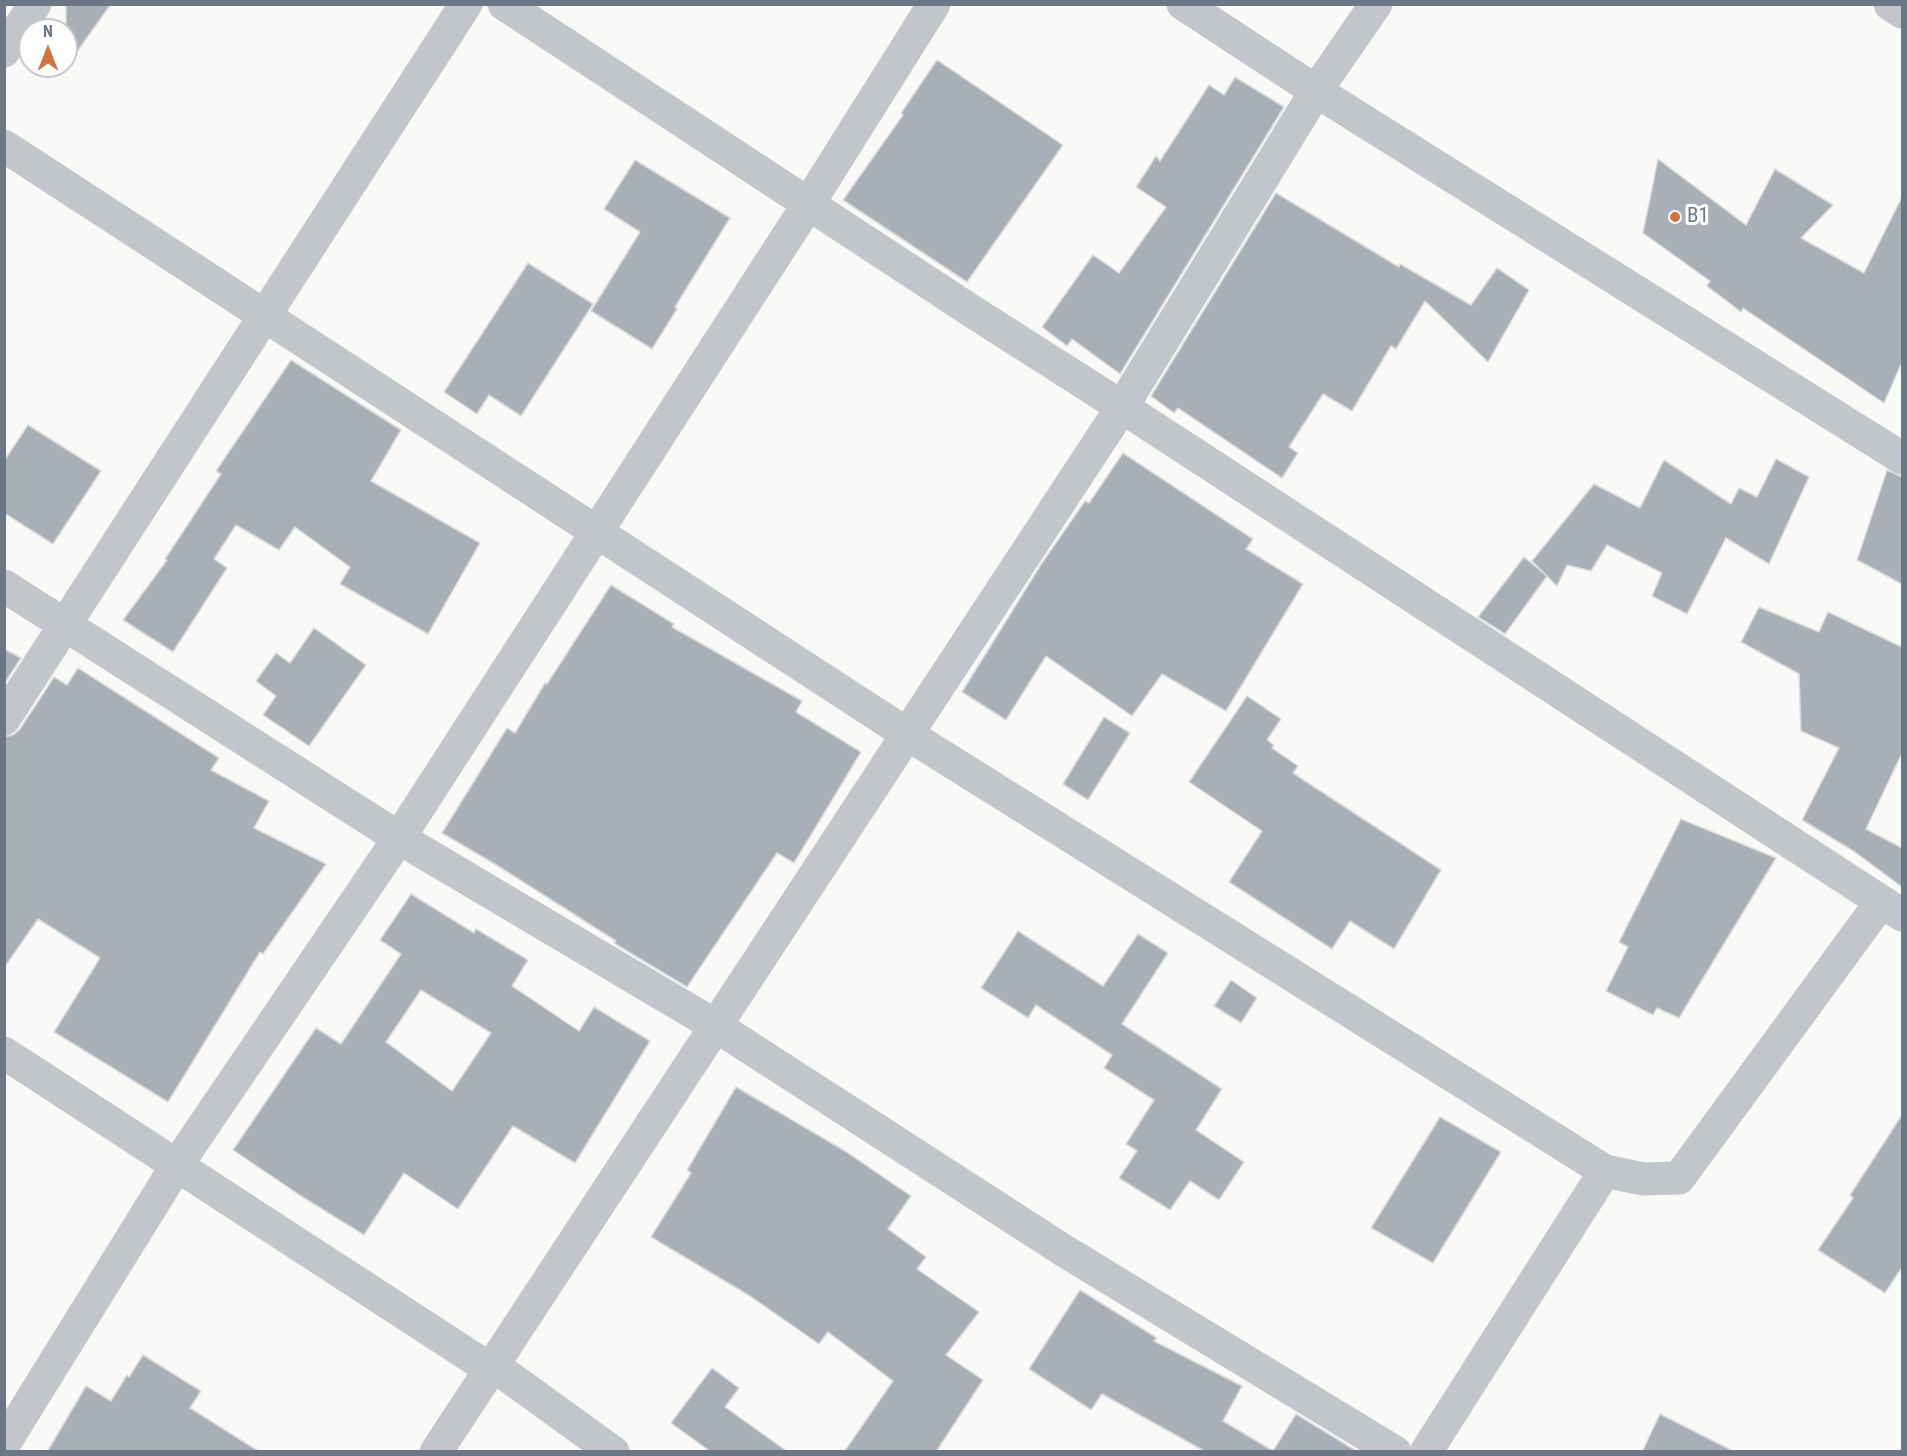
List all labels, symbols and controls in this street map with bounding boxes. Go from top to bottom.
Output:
north arrow [18,18,78,78]
text: N [43,22,53,41]
place label: B1 [1687,204,1709,230]
marker: B1 [1668,210,1682,224]

